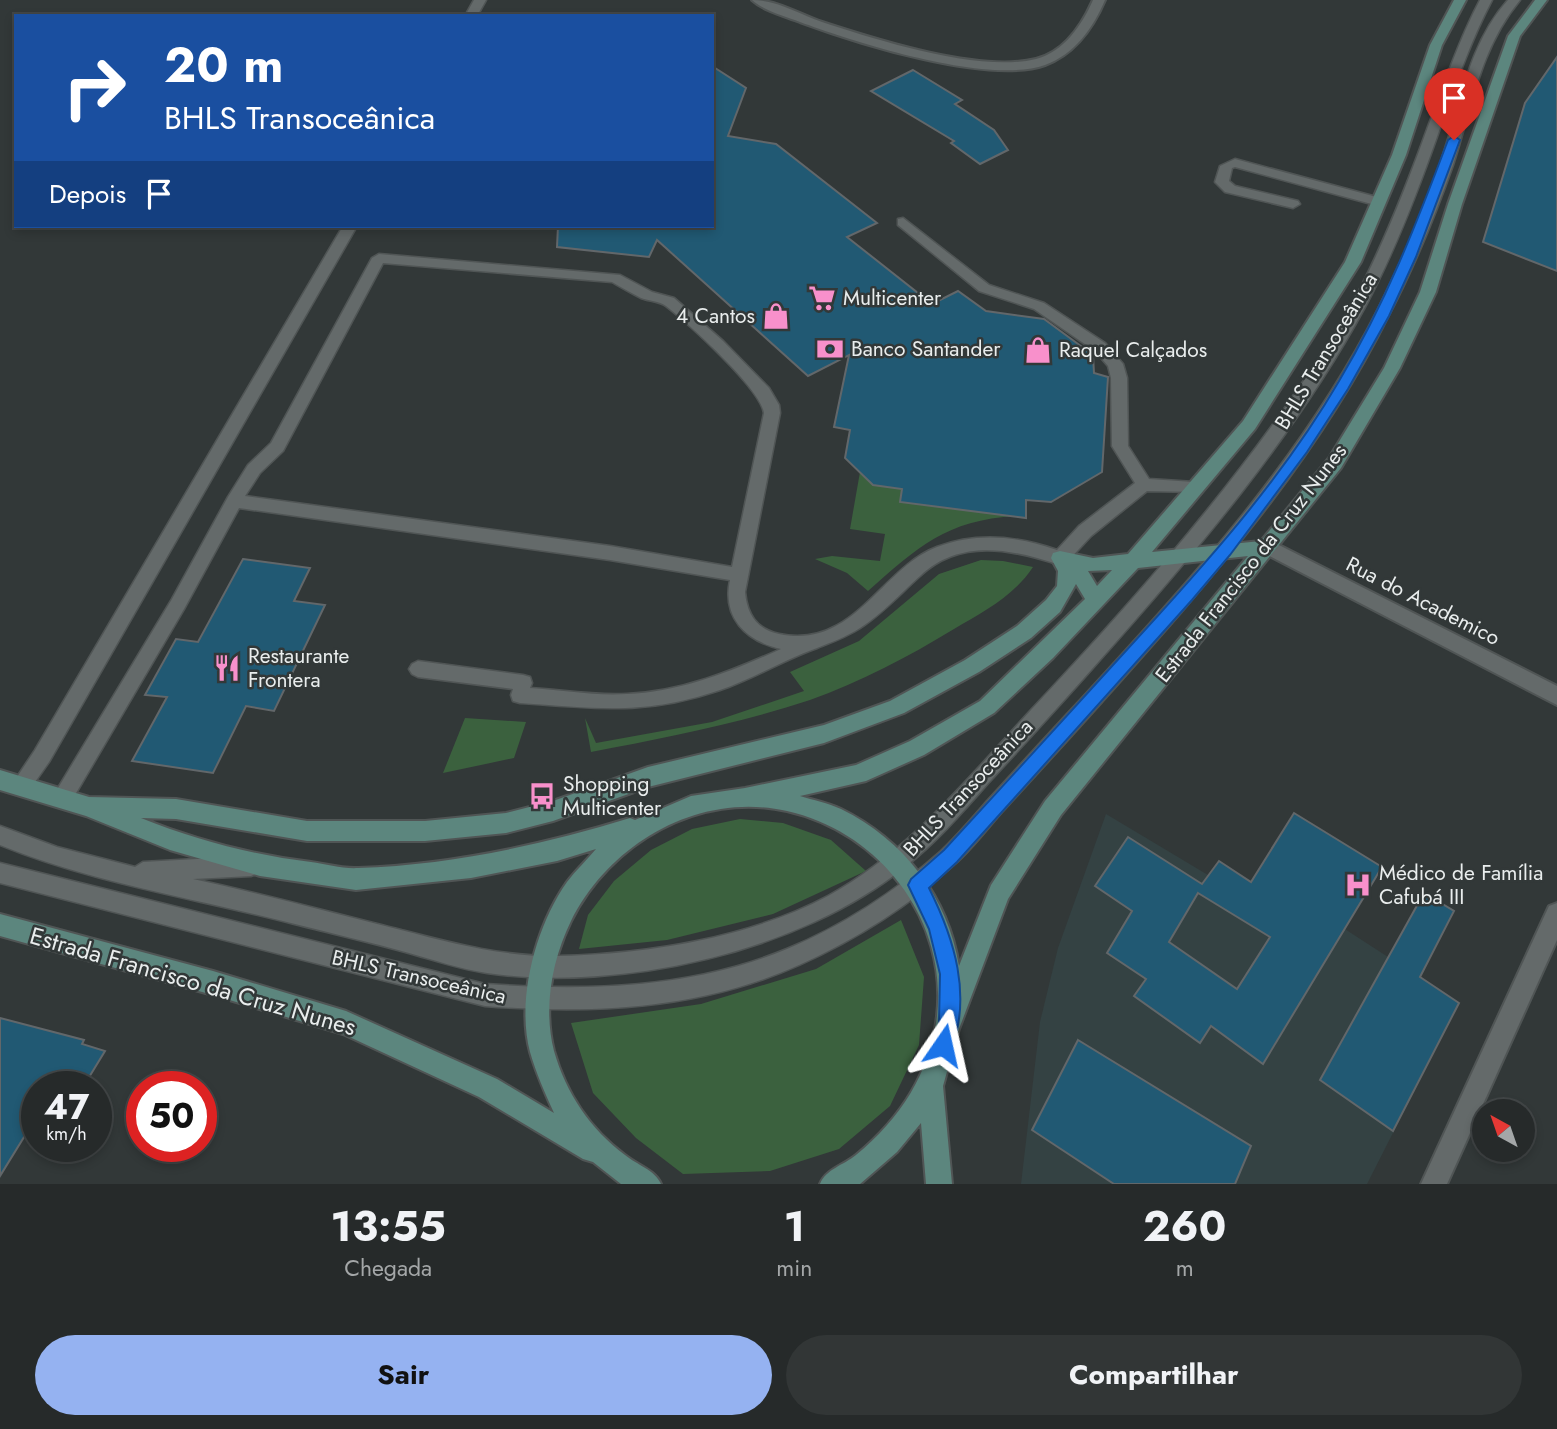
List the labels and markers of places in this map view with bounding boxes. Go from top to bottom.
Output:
pin [1424,68,1484,140]
supermarket icon: Multicenter [807,283,837,313]
place label: Multicenter [843,283,942,313]
place label: 4 Cantos [676,301,755,331]
shop icon: 4 Cantos [761,301,791,331]
bank icon: Banco Santander [815,334,845,364]
place label: Banco Santander [851,334,1001,364]
shop icon: Raquel Calçados [1023,335,1053,365]
place label: Raquel Calçados [1059,335,1207,365]
place label: Restaurante Frontera [248,641,350,695]
restaurant icon: Restaurante Frontera [212,653,242,683]
place label: Shopping Multicenter [563,769,662,823]
bus stop icon: Shopping Multicenter [527,781,557,811]
place label: Médico de Família Cafubá III [1379,858,1543,912]
hospital icon: Médico de Família Cafubá III [1343,870,1373,900]

